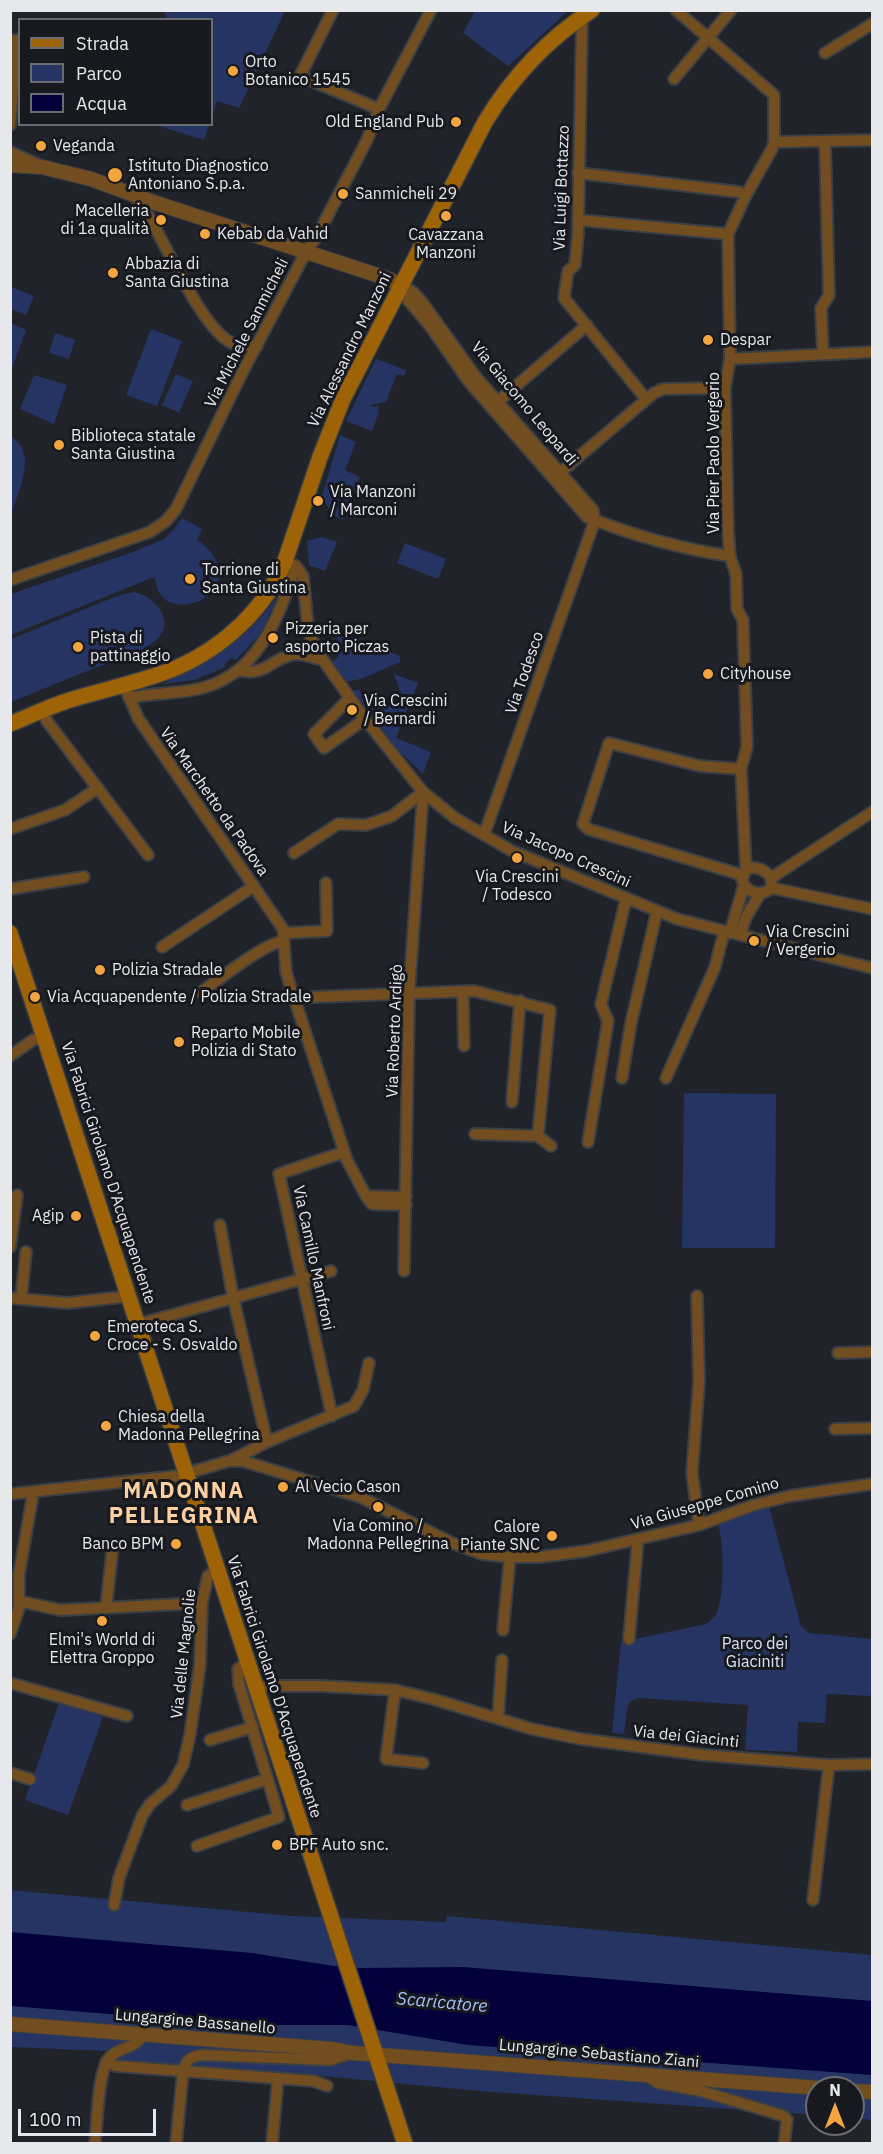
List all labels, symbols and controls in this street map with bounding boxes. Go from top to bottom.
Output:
legend [18,18,213,126]
text: Strada [76,32,129,55]
place label: Orto Botanico 1545 [245,52,351,90]
text: Parco [76,62,122,85]
marker: Orto Botanico 1545 [226,64,240,78]
text: Acqua [76,92,127,115]
place label: Old England Pub [325,112,444,132]
marker: Old England Pub [449,115,463,129]
street label: Via Luigi Bottazzo [550,125,574,251]
place label: Veganda [53,136,115,156]
marker: Veganda [34,139,48,153]
place label: Istituto Diagnostico Antoniano S.p.a. [128,156,269,194]
marker: Istituto Diagnostico Antoniano S.p.a. [106,166,124,184]
place label: Sanmicheli 29 [355,184,457,204]
marker: Sanmicheli 29 [336,187,350,201]
place label: Macelleria di 1a qualità [61,201,149,239]
marker: Cavazzana Manzoni [439,209,453,223]
marker: Macelleria di 1a qualità [154,213,168,227]
place label: Kebab da Vahid [217,224,328,244]
place label: Cavazzana Manzoni [408,225,484,263]
marker: Kebab da Vahid [198,227,212,241]
place label: Abbazia di Santa Giustina [125,254,229,292]
street label: Via Michele Sanmicheli [201,255,293,411]
marker: Abbazia di Santa Giustina [106,266,120,280]
street label: Via Alessandro Manzoni [304,269,396,431]
place label: Despar [720,330,771,350]
marker: Despar [701,333,715,347]
street label: Via Giacomo Leopardi [467,338,581,470]
street label: Via Pier Paolo Vergerio [704,372,724,534]
place label: Biblioteca statale Santa Giustina [71,426,196,464]
marker: Biblioteca statale Santa Giustina [52,438,66,452]
place label: Via Manzoni / Marconi [330,482,416,520]
marker: Via Manzoni / Marconi [311,494,325,508]
place label: Torrione di Santa Giustina [202,560,306,598]
marker: Torrione di Santa Giustina [183,572,197,586]
place label: Pizzeria per asporto Piczas [285,619,389,657]
place label: Pista di pattinaggio [90,628,170,666]
street label: Via Todesco [502,629,548,717]
marker: Pizzeria per asporto Piczas [266,631,280,645]
marker: Pista di pattinaggio [71,640,85,654]
place label: Cityhouse [720,664,791,684]
marker: Cityhouse [701,667,715,681]
place label: Via Crescini / Bernardi [364,691,448,729]
marker: Via Crescini / Bernardi [345,703,359,717]
street label: Via Marchetto da Padova [155,724,273,880]
street label: Via Jacopo Crescini [499,818,633,892]
marker: Via Crescini / Todesco [510,851,524,865]
place label: Via Crescini / Todesco [475,867,559,905]
place label: Via Crescini / Vergerio [766,922,850,960]
marker: Via Crescini / Vergerio [747,934,761,948]
place label: Polizia Stradale [112,960,223,980]
marker: Polizia Stradale [93,963,107,977]
street label: Via Roberto Ardigò [383,964,407,1098]
place label: Via Acquapendente / Polizia Stradale [47,987,311,1007]
marker: Via Acquapendente / Polizia Stradale [28,990,42,1004]
place label: Reparto Mobile Polizia di Stato [191,1023,300,1061]
marker: Reparto Mobile Polizia di Stato [172,1035,186,1049]
street label: Via Fabrici Girolamo D'Acquapendente [56,1039,160,1307]
street label: Via Camillo Manfroni [288,1184,338,1332]
place label: Agip [32,1206,64,1226]
marker: Agip [69,1209,83,1223]
place label: Emeroteca S. Croce - S. Osvaldo [107,1317,238,1355]
marker: Emeroteca S. Croce - S. Osvaldo [88,1329,102,1343]
place label: Chiesa della Madonna Pellegrina [118,1407,260,1445]
marker: Chiesa della Madonna Pellegrina [99,1419,113,1433]
street label: Via Giuseppe Comino [629,1474,781,1534]
place label: Al Vecio Cason [295,1477,401,1497]
district label: MADONNA PELLEGRINA [109,1479,259,1530]
marker: Al Vecio Cason [276,1480,290,1494]
marker: Via Comino / Madonna Pellegrina [371,1500,385,1514]
place label: Via Comino / Madonna Pellegrina [307,1516,449,1554]
place label: Calore Piante SNC [460,1517,540,1555]
marker: Calore Piante SNC [545,1529,559,1543]
place label: Banco BPM [82,1534,164,1554]
marker: Banco BPM [169,1537,183,1551]
street label: Via Fabrici Girolamo D'Acquapendente [222,1553,326,1821]
street label: Via delle Magnolie [168,1588,200,1720]
marker: Elmi's World di Elettra Groppo [95,1614,109,1628]
place label: Elmi's World di Elettra Groppo [49,1630,155,1668]
park label: Parco dei Giaciniti [722,1634,788,1672]
street label: Via dei Giacinti [632,1722,740,1752]
place label: BPF Auto snc. [289,1835,389,1855]
marker: BPF Auto snc. [270,1838,284,1852]
water label: Scaricatore [396,1988,488,2018]
street label: Lungargine Bassanello [114,2005,276,2039]
street label: Lungargine Sebastiano Ziani [498,2036,700,2072]
north arrow [805,2076,865,2136]
text: N [829,2080,841,2100]
scale bar [21,2097,159,2135]
text: 100 m [29,2108,81,2131]

